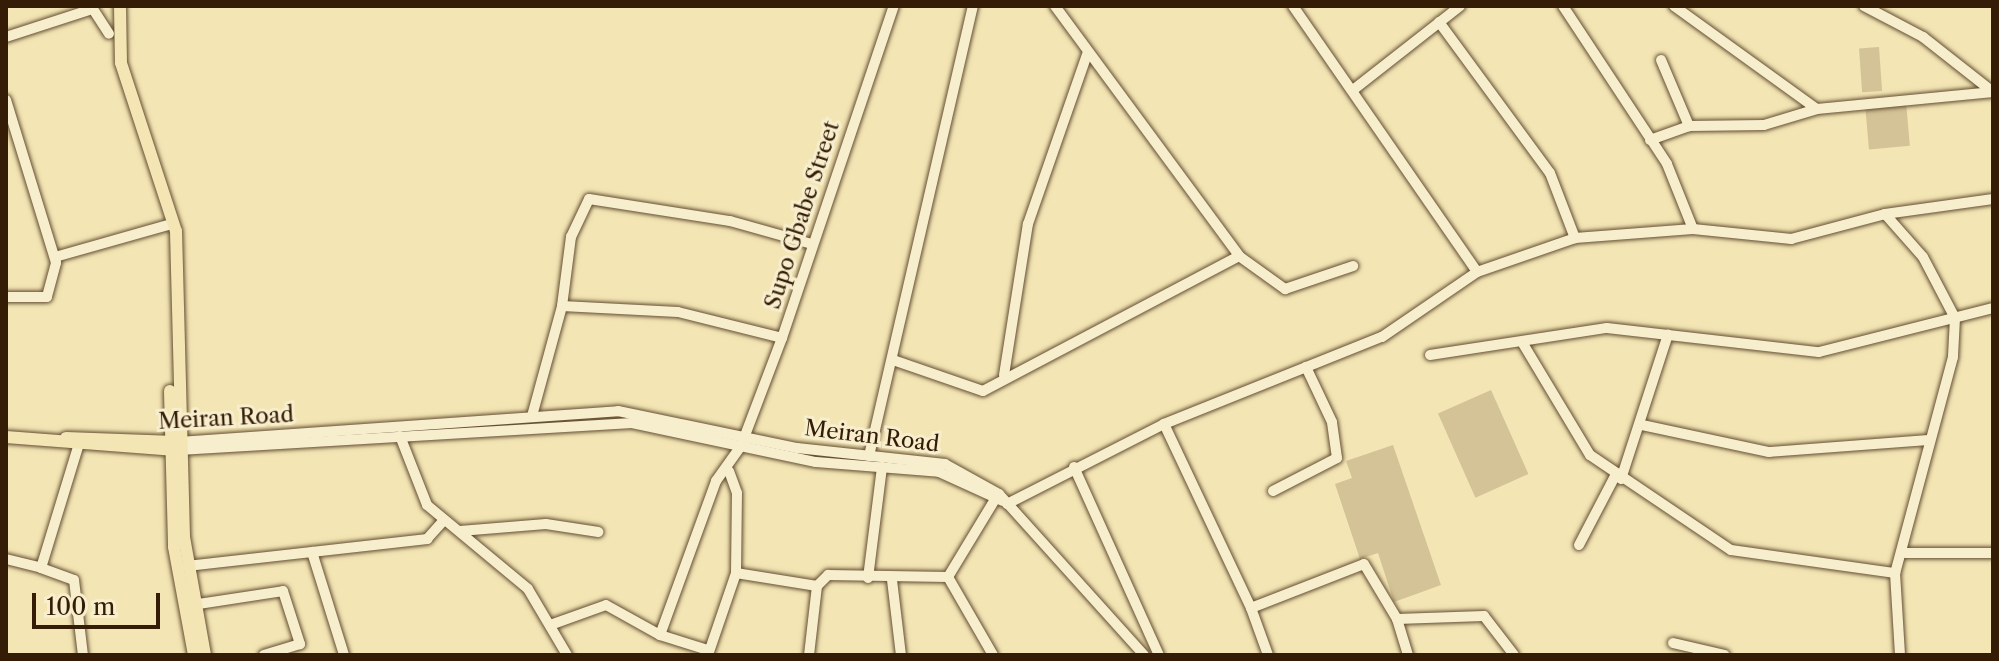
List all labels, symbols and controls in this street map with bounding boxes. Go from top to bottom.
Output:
street label: Supo Gbabe Street [759,118,845,312]
street label: Meiran Road [158,401,294,435]
street label: Meiran Road [803,415,941,457]
scale bar [36,577,164,627]
text: 100 m [46,592,115,621]

